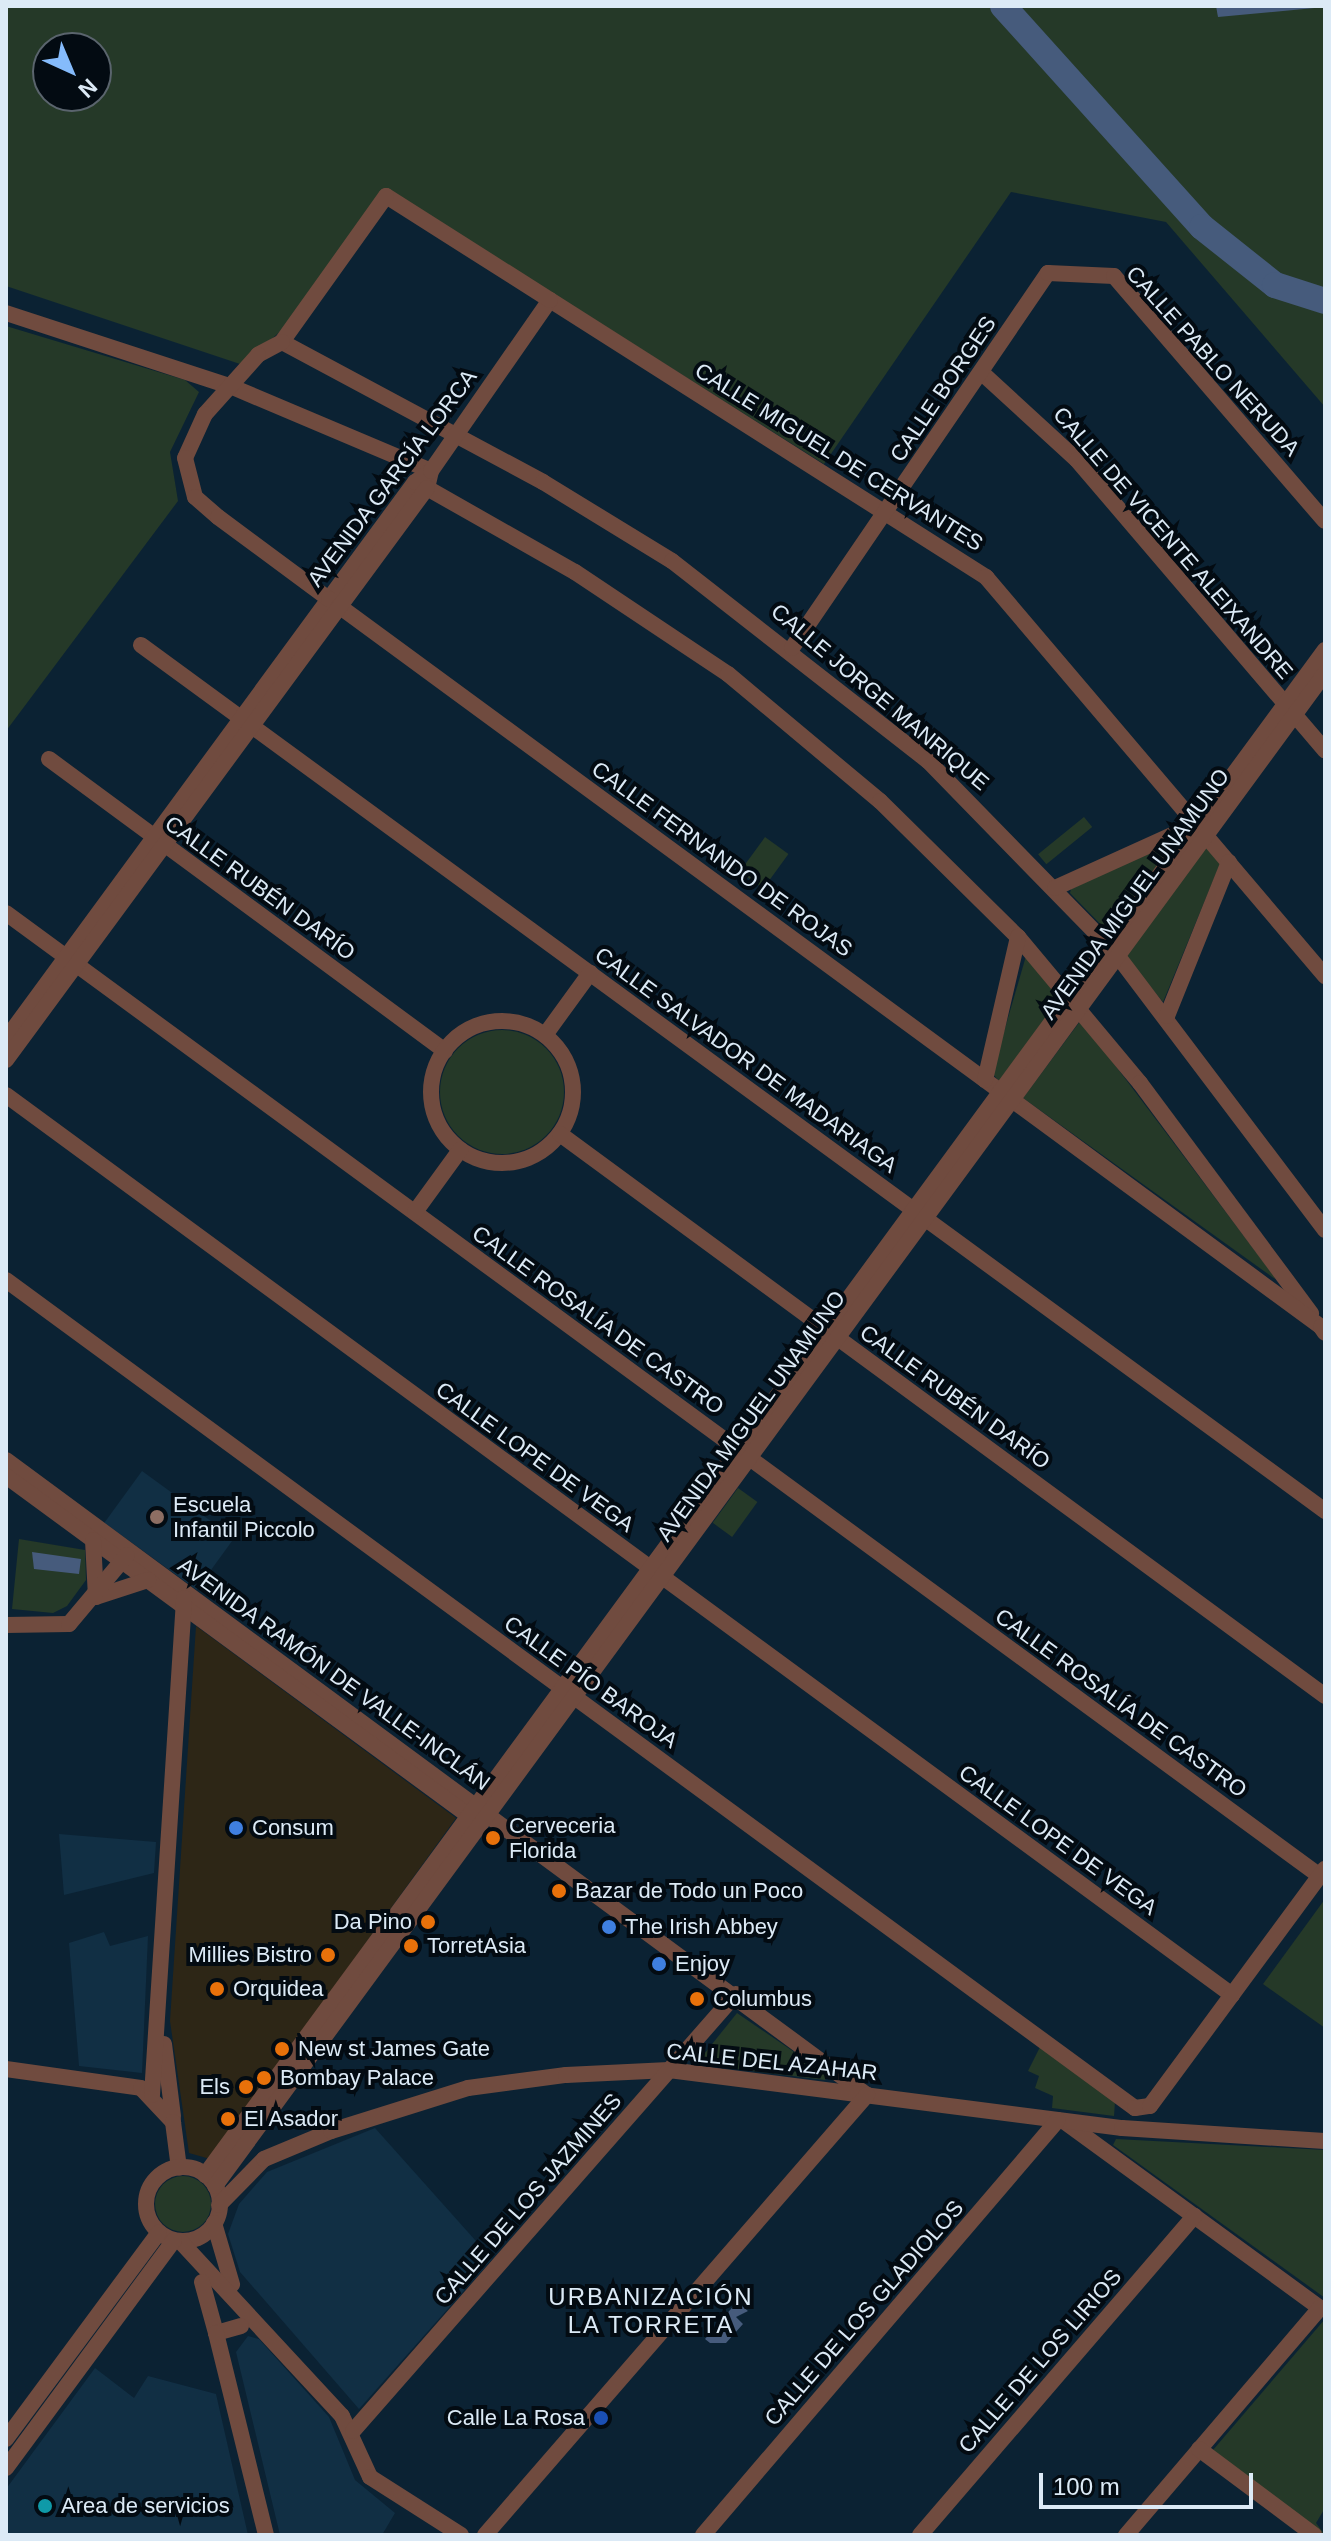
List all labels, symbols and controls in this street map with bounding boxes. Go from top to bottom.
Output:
north arrow [32,32,112,112]
text: N [73,74,102,103]
street label: CALLE PABLO NERUDA [1121,261,1305,461]
street label: CALLE BORGES [885,311,1001,467]
street label: CALLE MIGUEL DE CERVANTES [690,357,988,557]
street label: AVENIDA GARCÍA LORCA [301,363,483,593]
street label: CALLE DE VICENTE ALEIXANDRE [1047,401,1299,685]
street label: CALLE JORGE MANRIQUE [766,598,994,796]
street label: CALLE FERNANDO DE ROJAS [587,756,857,962]
street label: AVENIDA MIGUEL UNAMUNO [1035,763,1235,1025]
street label: CALLE RUBÉN DARÍO [160,810,360,966]
street label: CALLE SALVADOR DE MADARIAGA [590,941,902,1179]
street label: CALLE ROSALÍA DE CASTRO [467,1219,729,1421]
street label: AVENIDA MIGUEL UNAMUNO [651,1285,851,1547]
street label: CALLE RUBÉN DARÍO [855,1319,1055,1475]
street label: CALLE LOPE DE VEGA [431,1376,639,1538]
place label: Escuela Infantil Piccolo [173,1491,315,1542]
marker: Escuela Infantil Piccolo [148,1508,166,1526]
street label: AVENIDA RAMÓN DE VALLE-INCLÁN [172,1551,496,1797]
street label: CALLE ROSALÍA DE CASTRO [990,1602,1252,1804]
street label: CALLE PÍO BAROJA [499,1610,683,1754]
street label: CALLE LOPE DE VEGA [954,1759,1162,1921]
place label: Cerveceria Florida [509,1812,615,1864]
place label: Consum [252,1815,334,1841]
marker: Consum [227,1819,245,1837]
marker: Cerveceria Florida [484,1829,502,1847]
place label: Bazar de Todo un Poco [575,1878,804,1904]
marker: Bazar de Todo un Poco [550,1882,568,1900]
place label: Da Pino [334,1909,412,1935]
marker: Da Pino [419,1913,437,1931]
place label: The Irish Abbey [625,1914,779,1940]
marker: The Irish Abbey [600,1918,618,1936]
place label: TorretAsia [427,1933,526,1959]
marker: TorretAsia [402,1937,420,1955]
place label: Millies Bistro [189,1942,312,1968]
marker: Millies Bistro [319,1946,337,1964]
place label: Enjoy [675,1951,730,1977]
marker: Enjoy [650,1955,668,1973]
place label: Orquidea [233,1976,324,2002]
marker: Orquidea [208,1980,226,1998]
place label: Columbus [713,1986,812,2012]
marker: Columbus [688,1990,706,2008]
place label: New st James Gate [298,2036,490,2062]
street label: CALLE DEL AZAHAR [664,2038,880,2086]
marker: New st James Gate [273,2040,291,2058]
place label: Bombay Palace [280,2065,434,2091]
marker: Bombay Palace [255,2069,273,2087]
place label: Els [199,2074,230,2100]
marker: Els [237,2078,255,2096]
street label: CALLE DE LOS JAZMINES [429,2088,627,2310]
place label: El Asador [244,2106,339,2132]
marker: El Asador [219,2110,237,2128]
street label: CALLE DE LOS GLADIOLOS [759,2195,969,2431]
street label: CALLE DE LOS LIRIOS [953,2264,1127,2458]
district label: URBANIZACIÓN LA TORRETA [548,2283,754,2339]
place label: Calle La Rosa [447,2405,585,2431]
marker: Calle La Rosa [592,2409,610,2427]
scale bar [1043,2457,1257,2507]
text: 100 m [1053,2473,1120,2500]
place label: Area de servicios [61,2493,230,2519]
marker: Area de servicios [36,2497,54,2515]

